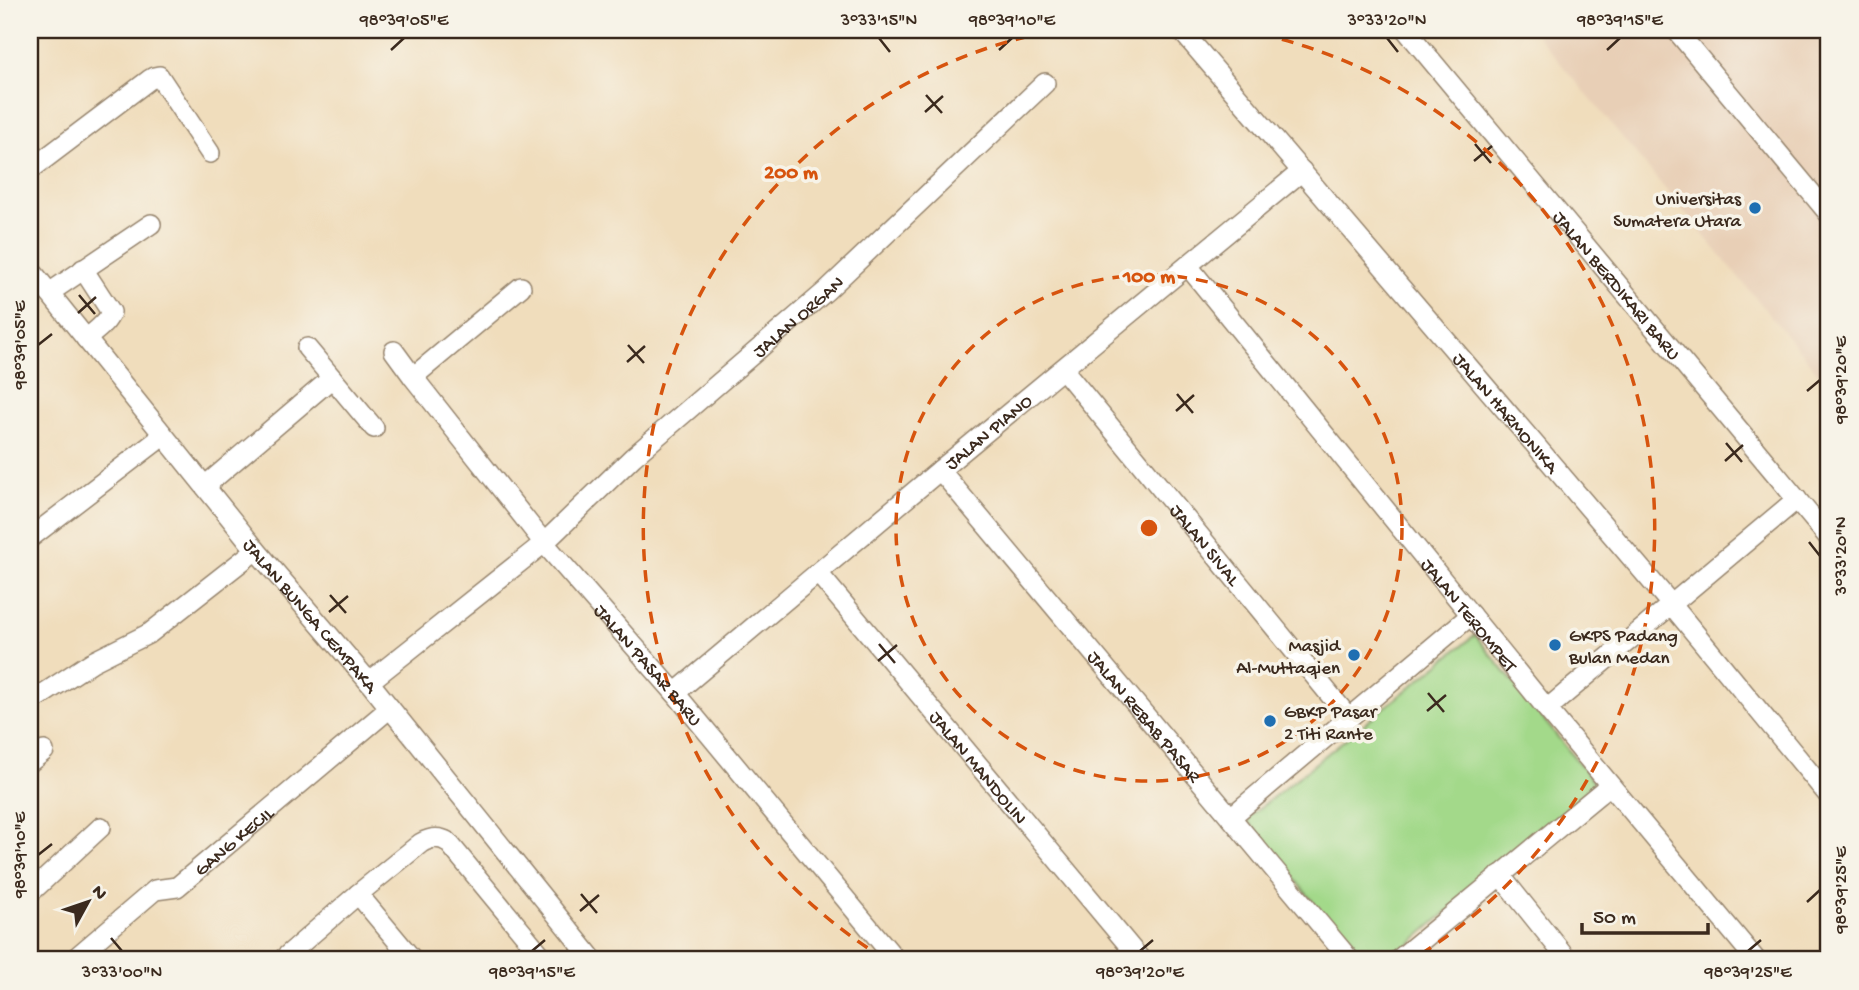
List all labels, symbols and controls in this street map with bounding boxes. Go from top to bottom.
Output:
text: 98°39'05"E [359,11,449,32]
text: 3°33'15"N [840,11,917,32]
text: 98°39'10"E [968,11,1056,32]
text: 3°33'20"N [1347,11,1426,32]
text: 98°39'15"E [1576,11,1663,32]
text: 200 m [764,162,818,187]
place label: Universitas Sumatera Utara [1613,189,1742,234]
marker: Universitas Sumatera Utara [1747,200,1763,216]
street label: JALAN BERDIKARI BARU [1546,207,1684,366]
text: 100 m [1122,266,1175,291]
street label: JALAN ORGAN [749,272,850,364]
text: 98°39'05"E [11,300,32,390]
text: 98°39'20"E [1832,335,1853,425]
street label: JALAN HARMONIKA [1446,349,1563,481]
street label: JALAN PIANO [941,390,1039,476]
street label: JALAN SIVAL [1163,501,1244,592]
centre of rings [1137,516,1161,540]
text: 3°33'20"N [1832,517,1853,596]
street label: JALAN BUNGA CEMPAKA [236,535,382,700]
street label: JALAN TEROMPET [1414,555,1521,678]
street label: JALAN PASAR BARU [587,600,706,732]
place label: GKPS Padang Bulan Medan [1568,626,1678,671]
place label: Masjid Al-Muttaqien [1236,636,1342,681]
marker: GKPS Padang Bulan Medan [1547,637,1563,653]
street label: JALAN REBAB PASAR [1081,647,1205,789]
marker: Masjid Al-Muttaqien [1346,647,1362,663]
place label: GBKP Pasar 2 Titi Rante [1284,702,1379,747]
street label: JALAN MANDOLIN [923,707,1031,830]
marker: GBKP Pasar 2 Titi Rante [1262,713,1278,729]
street label: GANG KECIL [191,802,280,883]
text: 98°39'10"E [11,811,32,899]
text: 98°39'25"E [1832,846,1853,934]
north arrow [52,867,122,937]
text: N [86,881,111,905]
scale bar [1582,892,1708,936]
text: 50 m [1593,907,1636,932]
text: 3°33'00"N [81,963,162,984]
text: 98°39'15"E [488,963,575,984]
text: 98°39'20"E [1095,963,1185,984]
text: 98°39'25"E [1704,963,1792,984]

